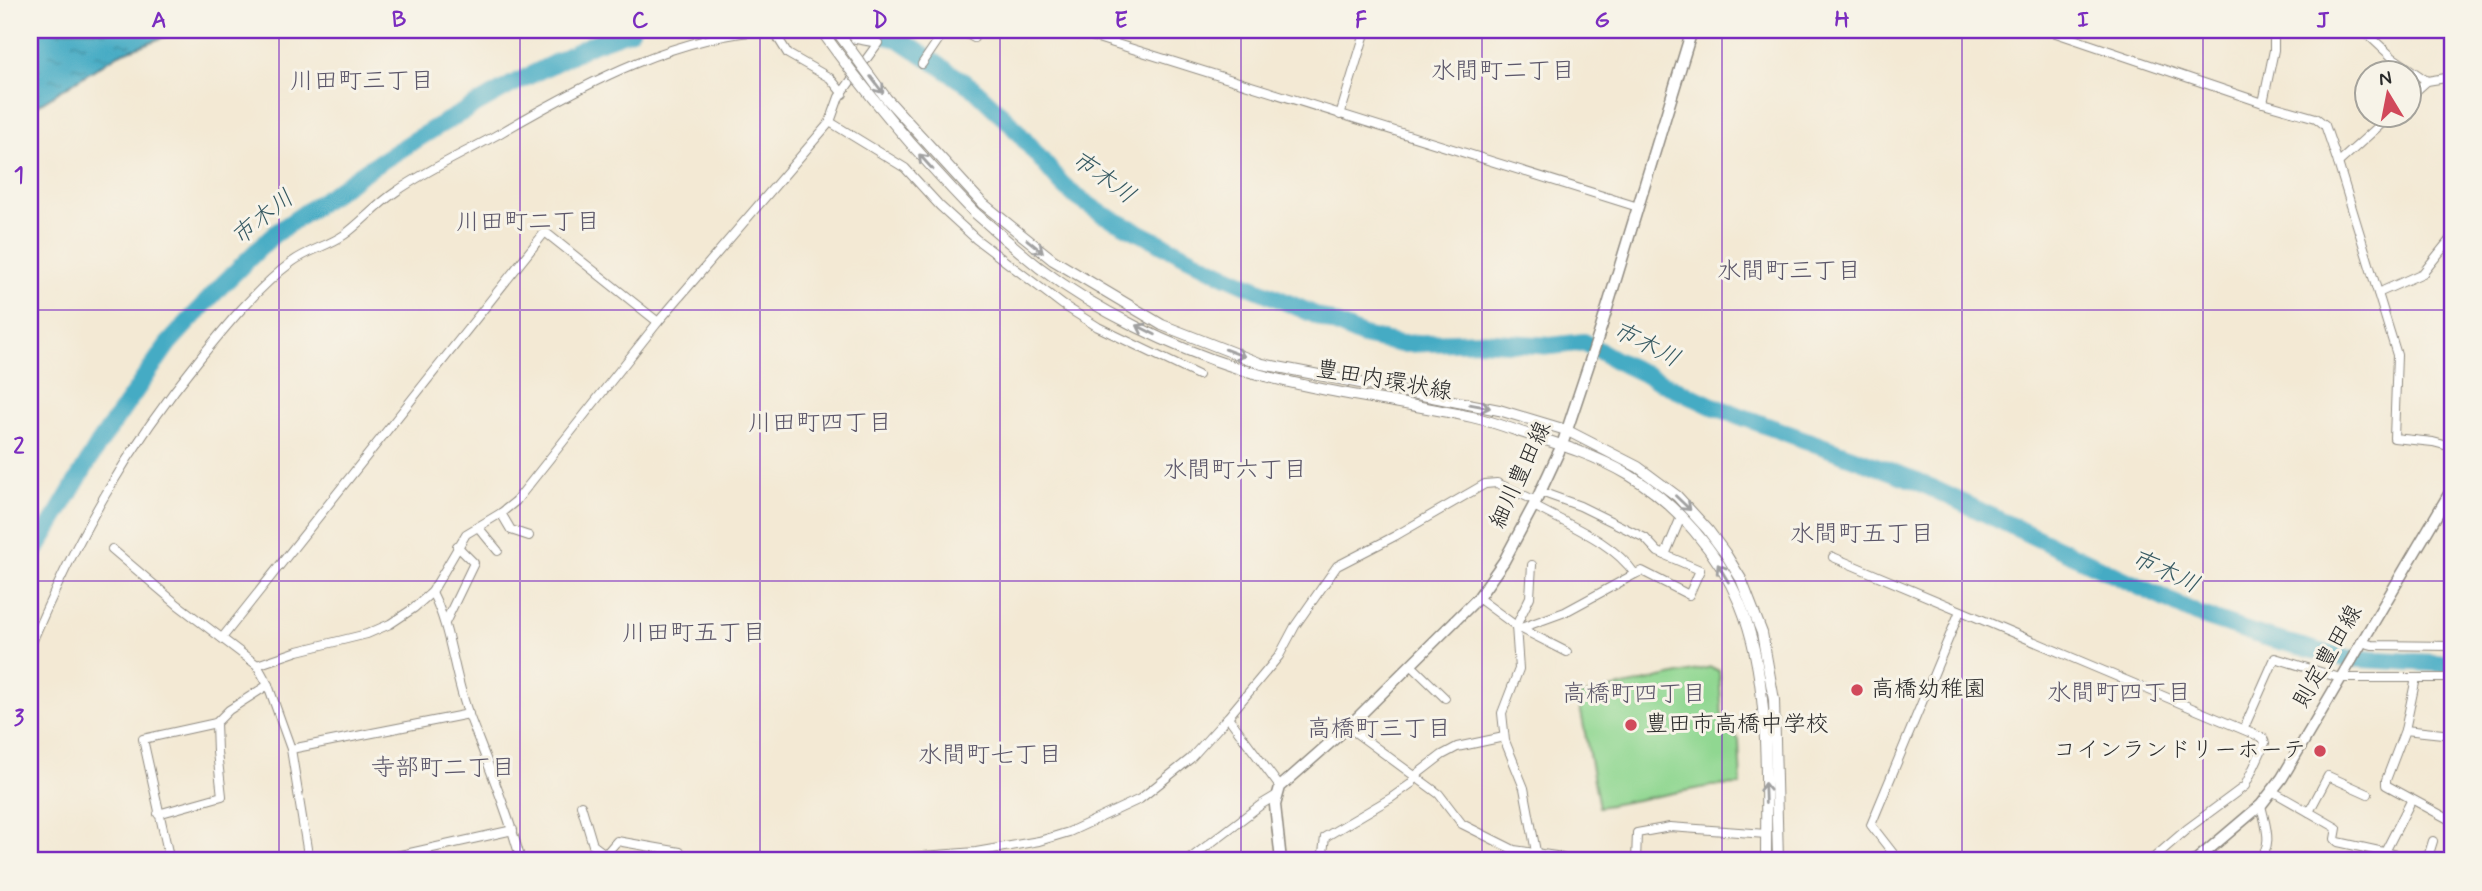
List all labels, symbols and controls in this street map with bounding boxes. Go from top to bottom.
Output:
text: A [151,6,167,36]
text: B [392,6,407,36]
text: C [632,6,649,36]
text: D [872,6,888,36]
text: E [1114,6,1128,36]
text: F [1355,6,1367,36]
text: G [1594,6,1610,36]
text: H [1834,6,1850,36]
text: I [2077,6,2089,36]
text: J [2316,6,2330,36]
district label: 水間町二丁目 [1431,56,1575,87]
north arrow [2352,60,2422,130]
text: N [2377,65,2394,92]
district label: 川田町三丁目 [290,66,434,97]
one-way arrow [869,75,884,93]
water label: 市木川 [1065,144,1141,212]
one-way arrow [919,154,935,172]
text: 1 [14,161,24,191]
water label: 市木川 [225,183,301,253]
district label: 川田町二丁目 [456,207,600,238]
one-way arrow [1026,238,1044,254]
district label: 水間町三丁目 [1717,256,1861,287]
water label: 市木川 [1607,315,1685,375]
one-way arrow [1136,323,1157,337]
one-way arrow [1223,348,1245,360]
street label: 豊田内環状線 [1313,354,1455,408]
one-way arrow [1469,400,1491,414]
district label: 川田町四丁目 [748,408,892,439]
street label: 細川豊田線 [1483,417,1559,533]
text: 2 [13,432,25,462]
district label: 水間町六丁目 [1163,455,1307,486]
one-way arrow [1674,494,1691,511]
district label: 水間町五丁目 [1790,519,1934,550]
water label: 市木川 [2126,543,2204,601]
one-way arrow [1716,563,1730,583]
street label: 則定豊田線 [2286,600,2370,714]
district label: 川田町五丁目 [622,618,766,649]
place label: 高橋幼稚園 [1871,675,1986,705]
district label: 水間町四丁目 [2047,678,2191,709]
district label: 高橋町四丁目 [1562,679,1706,710]
marker: 高橋幼稚園 [1849,682,1865,698]
text: 3 [14,704,25,734]
place label: 豊田市高橋中学校 [1645,710,1829,740]
district label: 高橋町三丁目 [1307,714,1451,745]
marker: 豊田市高橋中学校 [1623,717,1639,733]
place label: コインランドリーホーテ [2053,736,2306,766]
district label: 水間町七丁目 [918,740,1062,771]
marker: コインランドリーホーテ [2312,743,2328,759]
district label: 寺部町二丁目 [371,753,515,784]
one-way arrow [1759,782,1772,805]

